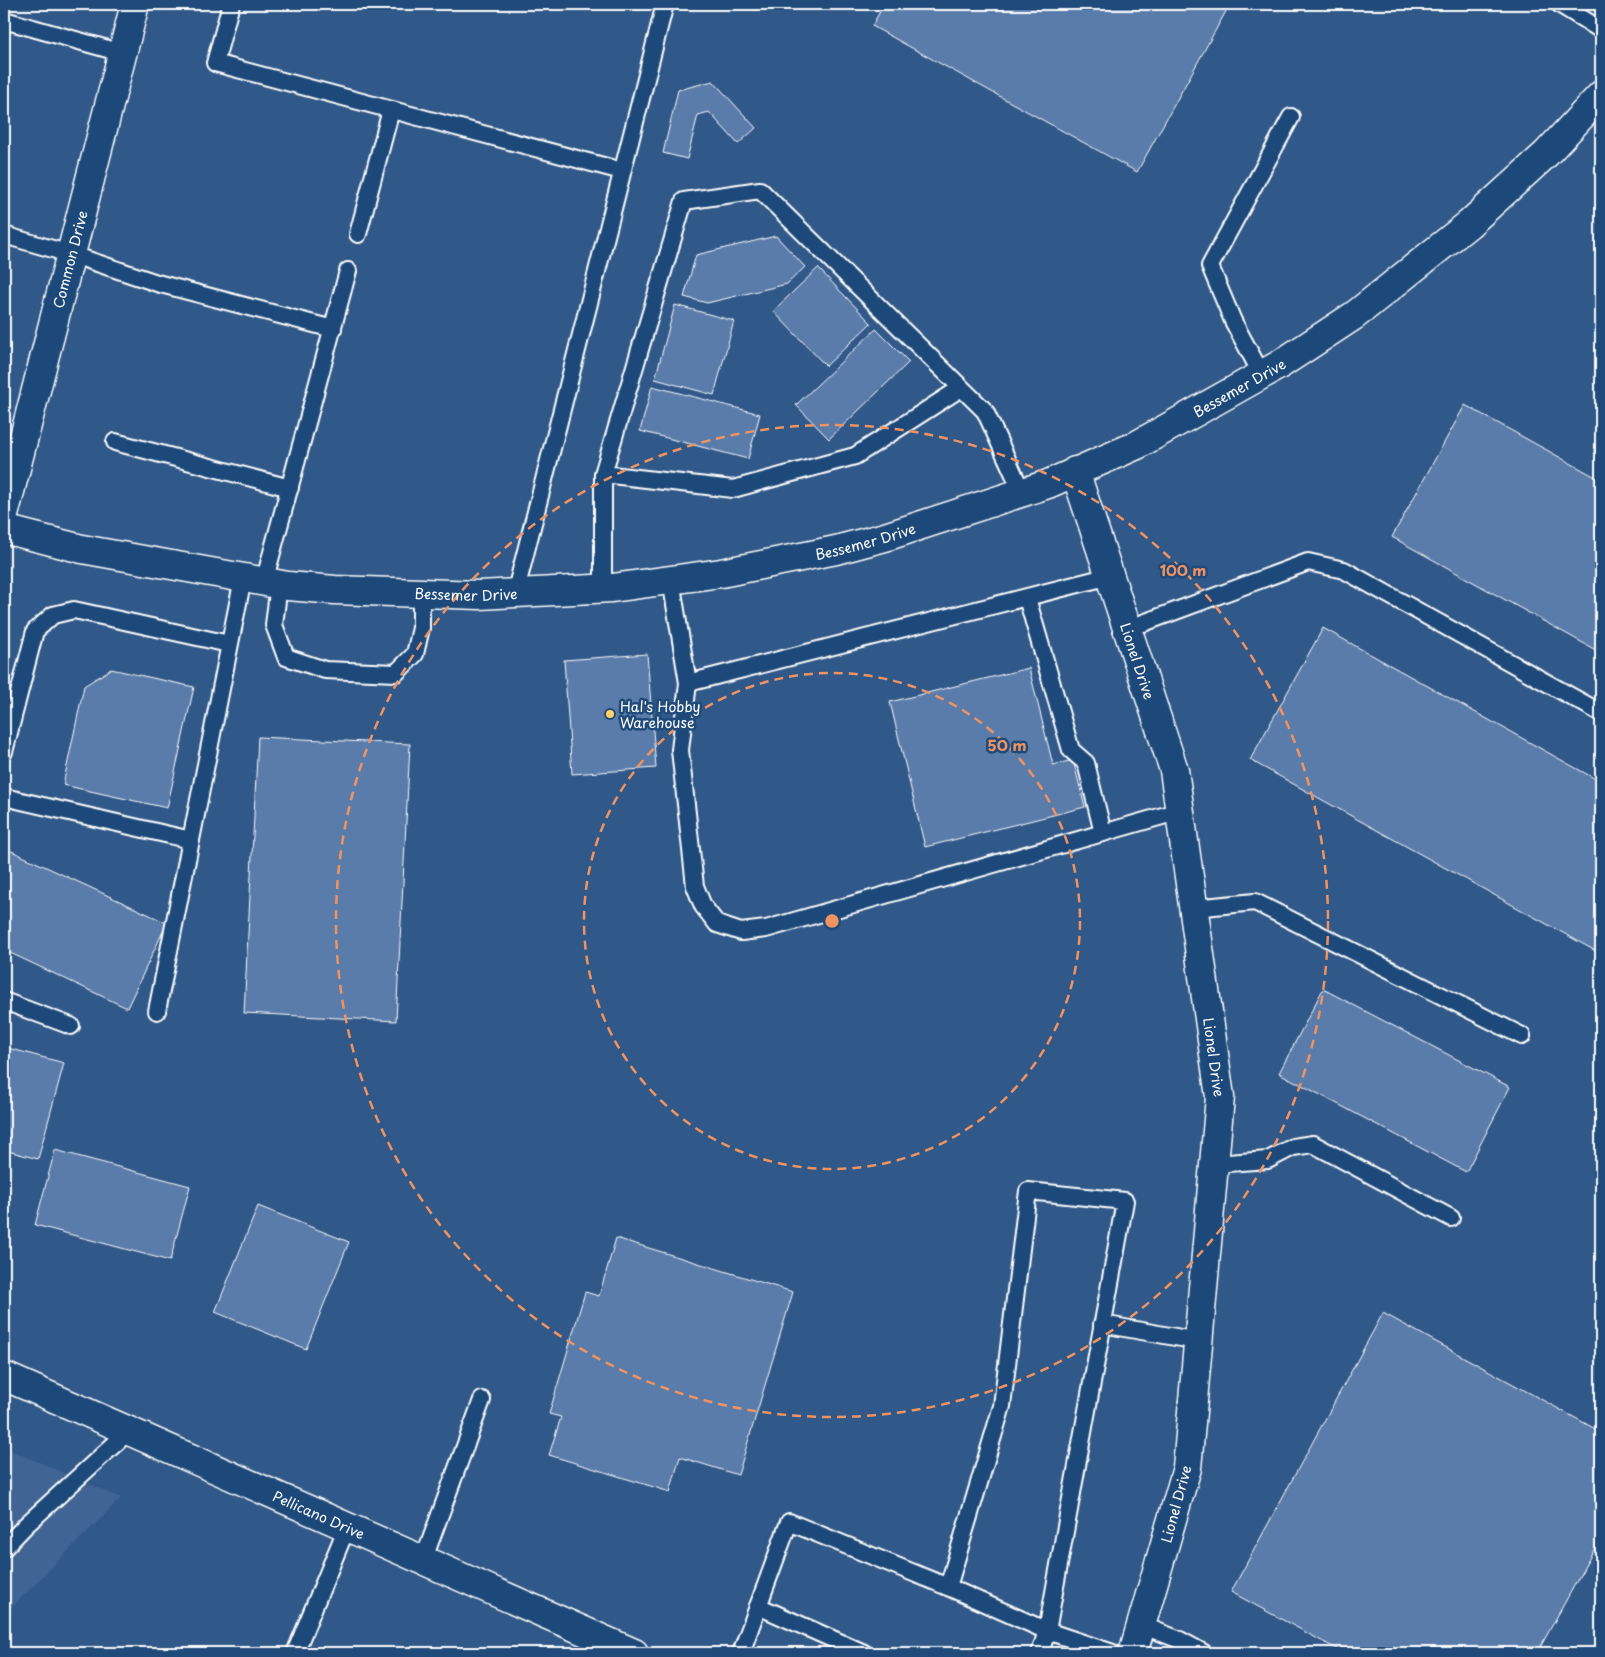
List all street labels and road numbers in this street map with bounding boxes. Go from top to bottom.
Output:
street label: Common Drive [47,208,92,310]
street label: Bessemer Drive [1189,353,1290,422]
street label: Bessemer Drive [813,517,918,564]
street label: Bessemer Drive [414,582,518,606]
street label: Lionel Drive [1115,620,1160,702]
street label: Lionel Drive [1198,1016,1230,1098]
street label: Lionel Drive [1156,1463,1196,1545]
street label: Pellicano Drive [270,1485,368,1544]

